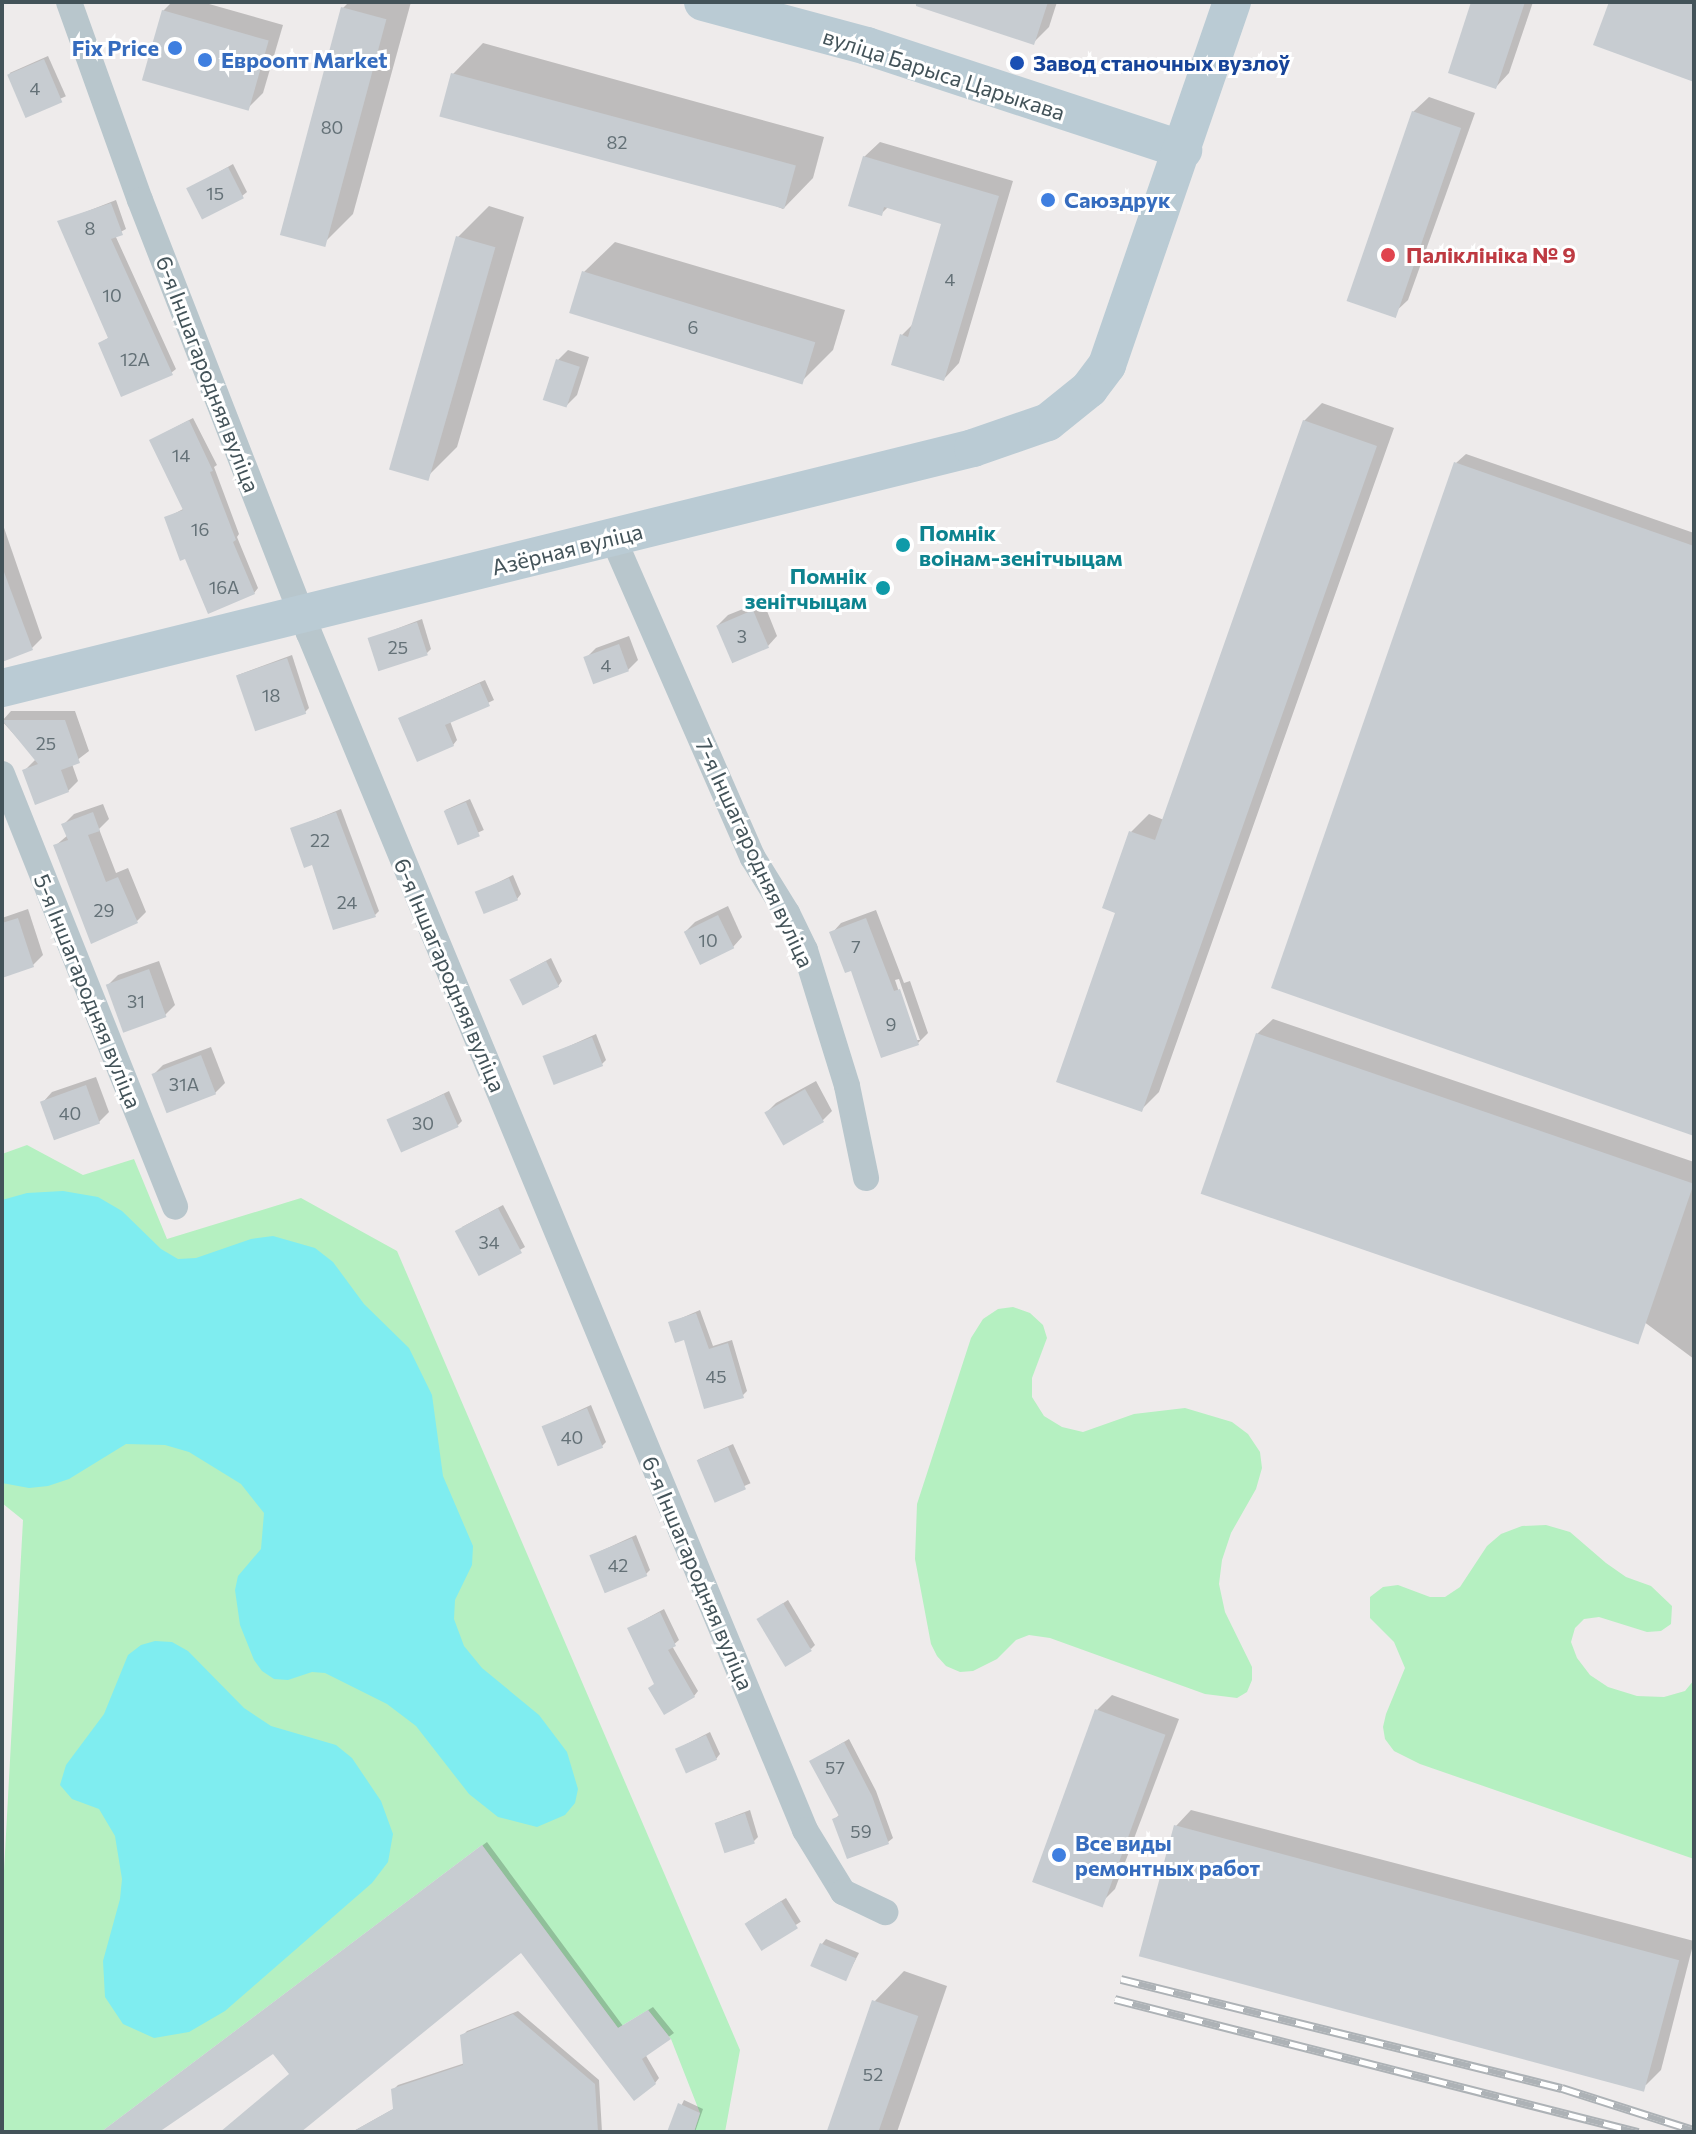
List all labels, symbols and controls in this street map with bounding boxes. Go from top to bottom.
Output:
street label: вуліца Барыса Царыкава [820,22,1068,126]
place label: Fix Price [72,35,159,61]
marker: Fix Price [166,39,184,57]
place label: Евроопт Market [221,47,387,73]
place label: Завод станочных вузлоў [1033,50,1290,76]
marker: Евроопт Market [196,51,214,69]
marker: Завод станочных вузлоў [1008,54,1026,72]
house number: 4 [30,77,40,99]
house number: 80 [321,116,343,138]
house number: 82 [607,131,627,153]
house number: 15 [206,182,224,204]
place label: Саюздрук [1064,187,1171,213]
marker: Саюздрук [1039,191,1057,209]
house number: 8 [85,217,95,239]
place label: Паліклініка № 9 [1406,242,1576,268]
marker: Паліклініка № 9 [1377,244,1399,266]
street label: 6-я Іншагародняя вуліца [151,252,265,496]
house number: 4 [945,268,955,290]
house number: 10 [102,284,122,306]
house number: 6 [688,316,698,338]
house number: 12А [120,348,150,370]
house number: 14 [172,444,190,466]
street label: Азёрная вуліца [489,517,645,581]
house number: 16 [191,518,209,540]
place label: Помнік воінам-зенітчыцам [919,519,1122,570]
marker: Помнік воінам-зенітчыцам [894,536,912,554]
place label: Помнік зенітчыцам [745,562,867,614]
house number: 16А [209,576,239,598]
marker: Помнік зенітчыцам [874,579,892,597]
house number: 3 [737,625,747,647]
house number: 25 [388,636,408,658]
house number: 4 [601,654,611,676]
house number: 18 [262,684,280,706]
house number: 25 [36,732,56,754]
street label: 7-я Іншагародняя вуліца [690,734,820,972]
house number: 22 [310,829,330,851]
street label: 6-я Іншагародняя вуліца [389,854,511,1096]
street label: 5-я Іншагародняя вуліца [29,870,147,1112]
house number: 24 [337,891,357,913]
house number: 29 [94,899,114,921]
house number: 10 [698,929,718,951]
house number: 7 [851,935,861,957]
house number: 31 [127,990,145,1012]
house number: 9 [886,1013,896,1035]
house number: 31А [169,1073,199,1095]
house number: 40 [59,1102,81,1124]
house number: 30 [412,1112,434,1134]
house number: 34 [478,1231,500,1253]
house number: 45 [705,1365,727,1387]
house number: 40 [561,1426,583,1448]
street label: 6-я Іншагародняя вуліца [637,1452,759,1694]
house number: 42 [608,1554,628,1576]
house number: 57 [825,1756,845,1778]
house number: 59 [850,1820,872,1842]
place label: Все виды ремонтных работ [1075,1829,1260,1880]
marker: Все виды ремонтных работ [1050,1846,1068,1864]
house number: 52 [863,2063,883,2085]

